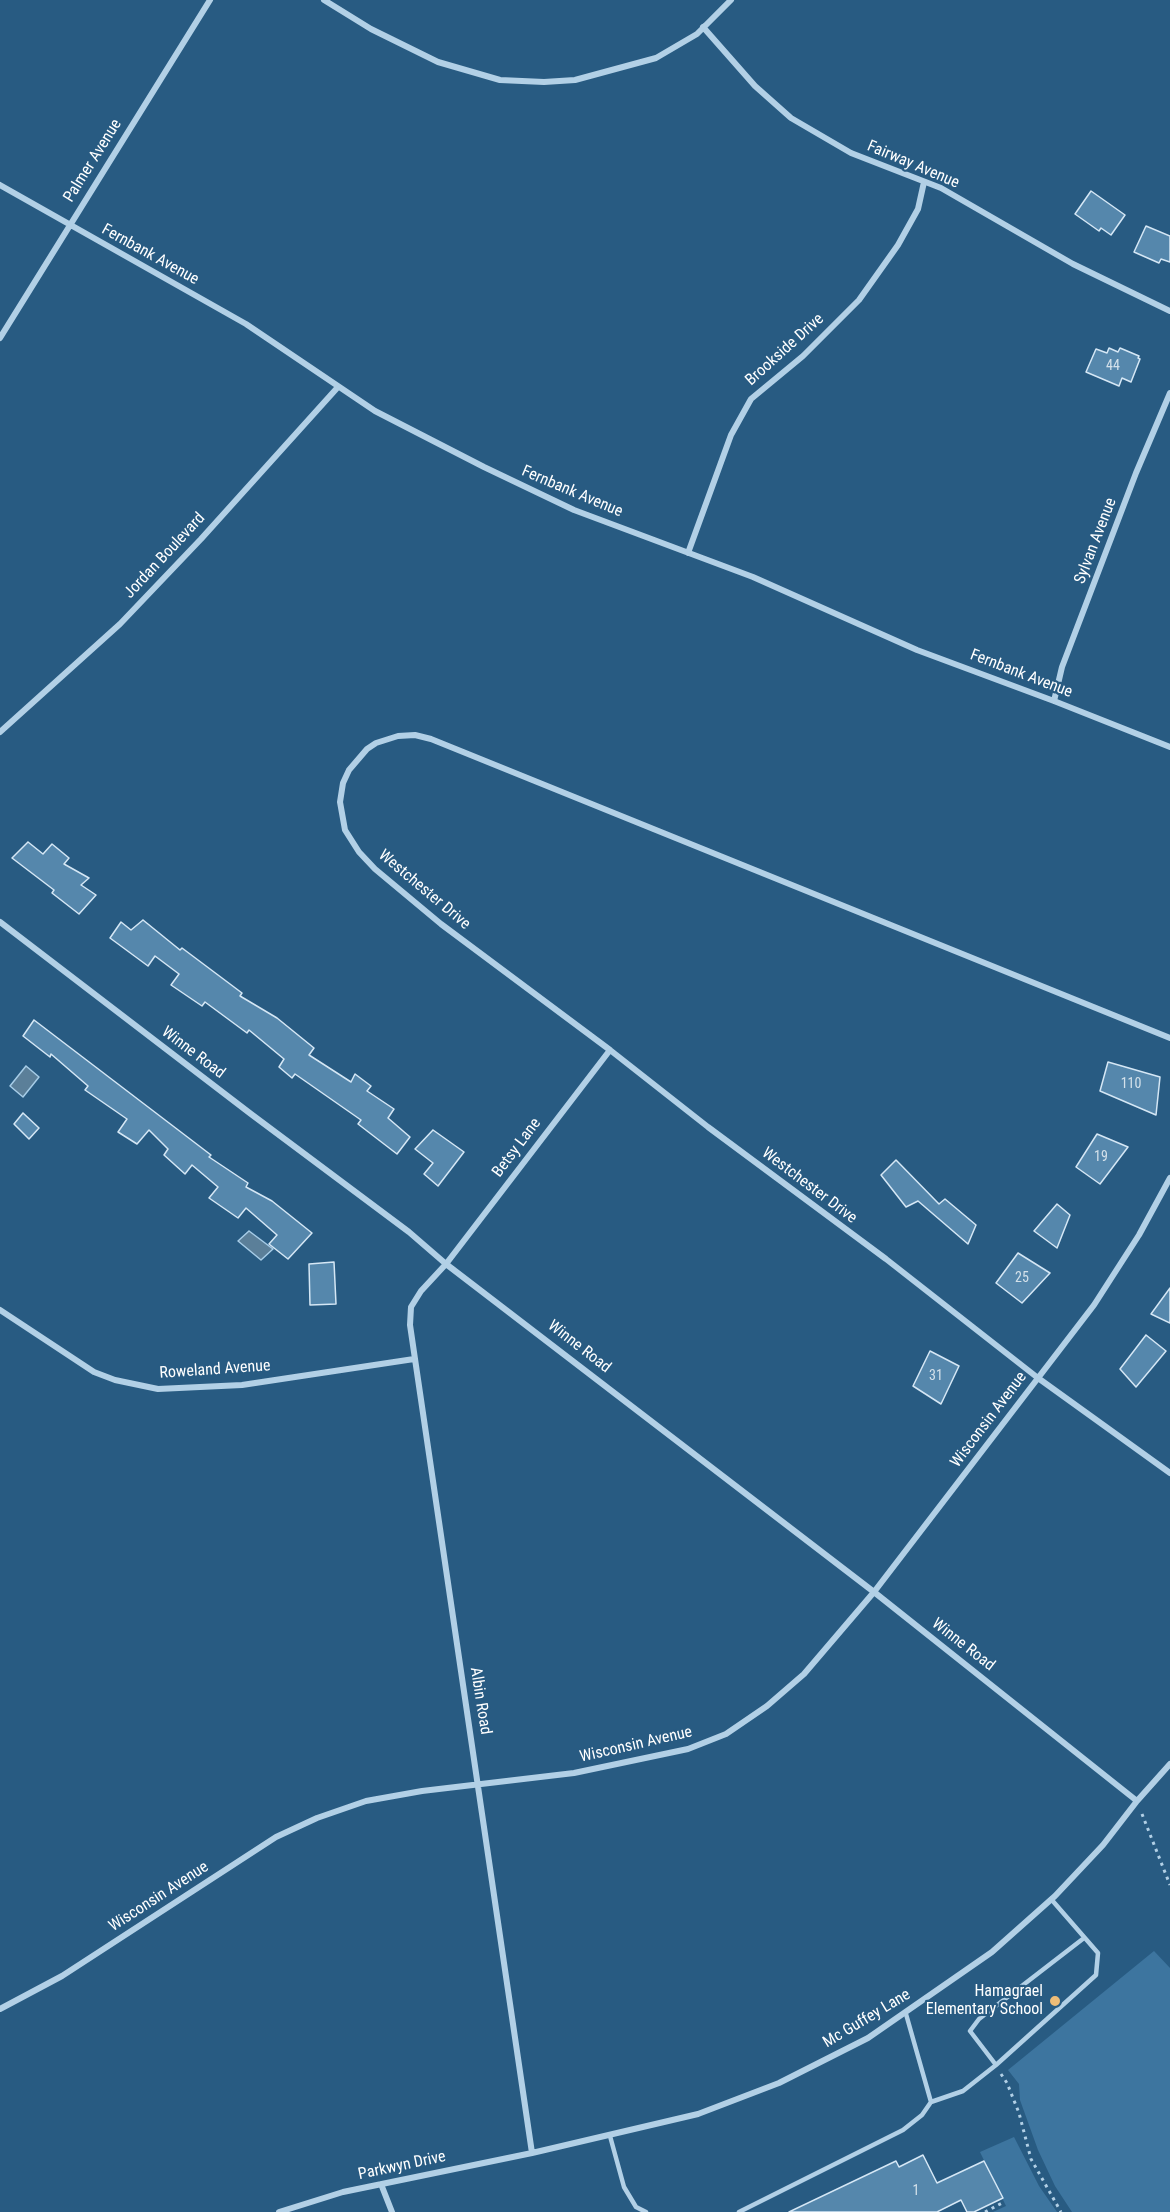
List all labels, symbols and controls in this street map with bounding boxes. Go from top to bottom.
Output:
street label: Palmer Avenue [60,116,126,206]
street label: Fairway Avenue [864,137,962,193]
street label: Fernbank Avenue [98,220,202,290]
street label: Brookside Drive [742,310,828,390]
house number: 44 [1106,358,1120,374]
street label: Fernbank Avenue [519,462,625,522]
street label: Sylvan Avenue [1071,495,1121,587]
street label: Jordan Boulevard [120,509,210,603]
street label: Fernbank Avenue [967,646,1075,702]
street label: Westchester Drive [374,846,474,934]
street label: Winne Road [157,1023,229,1083]
house number: 110 [1121,1076,1141,1092]
street label: Betsy Lane [489,1115,545,1181]
street label: Westchester Drive [758,1144,860,1228]
house number: 19 [1094,1149,1108,1165]
house number: 25 [1015,1270,1029,1286]
street label: Winne Road [544,1316,614,1378]
street label: Roweland Avenue [159,1357,271,1383]
house number: 31 [929,1368,943,1384]
street label: Wisconsin Avenue [947,1368,1031,1472]
street label: Winne Road [928,1614,998,1676]
street label: Albin Road [465,1666,495,1736]
street label: Wisconsin Avenue [578,1723,694,1767]
street label: Wisconsin Avenue [106,1858,212,1936]
place label: Hamagrael Elementary School [926,1982,1043,2020]
street label: Mc Guffey Lane [820,1985,914,2053]
marker: Hamagrael Elementary School [1048,1994,1062,2008]
street label: Parkwyn Drive [357,2147,447,2185]
house number: 1 [913,2183,919,2199]

